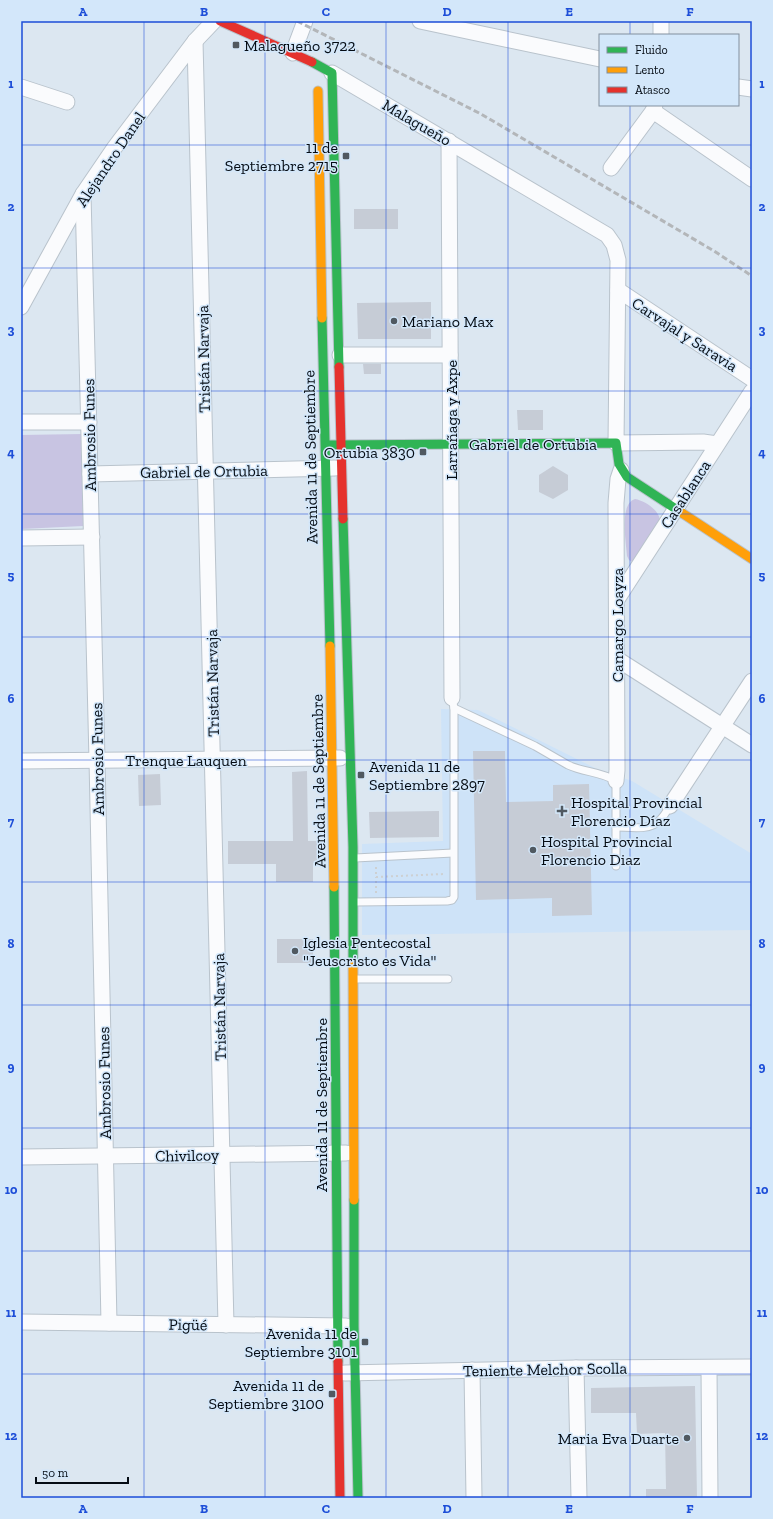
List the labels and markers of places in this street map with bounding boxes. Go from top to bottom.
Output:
place label: Malagueño 3722 [244,36,356,55]
marker: Malagueño 3722 [231,40,241,50]
place label: 11 de Septiembre 2715 [225,138,338,175]
marker: 11 de Septiembre 2715 [341,151,351,161]
place label: Mariano Max [402,312,494,331]
marker: Mariano Max [389,316,399,326]
place label: Ortubia 3830 [324,443,415,462]
marker: Ortubia 3830 [418,447,428,457]
place label: Avenida 11 de Septiembre 2897 [369,757,485,794]
marker: Avenida 11 de Septiembre 2897 [356,770,366,780]
place label: Hospital Provincial Florencio Díaz [571,793,702,830]
marker: Hospital Provincial Florencio Díaz [556,805,568,817]
place label: Hospital Provincial Florencio Diaz [541,832,672,869]
marker: Hospital Provincial Florencio Diaz [528,845,538,855]
place label: Iglesia Pentecostal "Jeuscristo es Vida" [303,933,436,970]
marker: Iglesia Pentecostal "Jeuscristo es Vida" [290,946,300,956]
place label: Avenida 11 de Septiembre 3101 [245,1324,357,1361]
marker: Avenida 11 de Septiembre 3101 [360,1337,370,1347]
place label: Avenida 11 de Septiembre 3100 [209,1376,324,1413]
marker: Avenida 11 de Septiembre 3100 [327,1389,337,1399]
place label: Maria Eva Duarte [558,1429,679,1448]
marker: Maria Eva Duarte [682,1433,692,1443]

